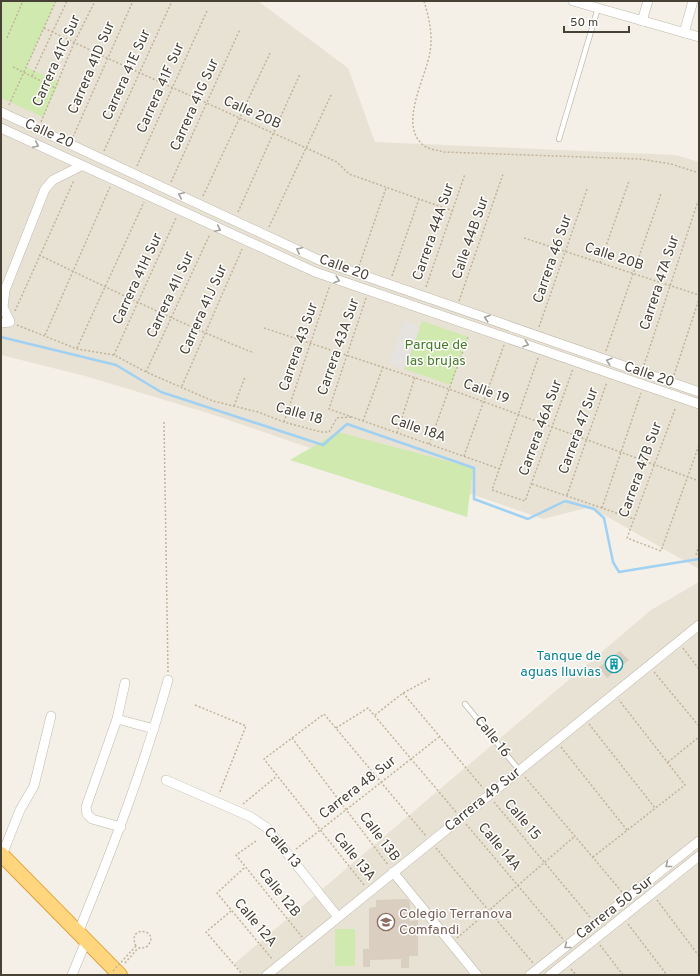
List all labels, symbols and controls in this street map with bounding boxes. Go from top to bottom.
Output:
scale bar [564,8,629,34]
street label: Carrera 41C Sur [29,12,85,110]
text: 50 m [570,15,598,31]
street label: Carrera 41D Sur [65,19,119,117]
street label: Carrera 41E Sur [99,26,155,123]
street label: Carrera 41F Sur [133,40,189,136]
street label: Carrera 41G Sur [167,56,223,154]
street label: Calle 20B [221,93,283,133]
street label: Calle 20 [22,116,76,152]
one-way arrow [32,140,40,148]
street label: Carrera 44A Sur [409,181,459,283]
one-way arrow [178,192,185,200]
street label: Calle 44B Sur [449,194,493,282]
street label: Carrera 46 Sur [530,212,576,306]
one-way arrow [213,224,221,232]
street label: Carrera 41H Sur [109,230,167,328]
street label: Carrera 47A Sur [637,233,684,333]
street label: Calle 20B [582,239,646,275]
one-way arrow [295,247,303,255]
street label: Carrera 41I Sur [144,249,199,341]
street label: Calle 20 [317,251,371,285]
street label: Carrera 41J Sur [176,262,232,358]
one-way arrow [333,276,340,284]
street label: Carrera 43A Sur [314,296,364,398]
street label: Carrera 43 Sur [276,300,322,394]
one-way arrow [483,314,490,323]
park label: Parque de las brujas [404,337,468,370]
one-way arrow [523,340,530,348]
one-way arrow [606,357,613,365]
street label: Calle 20 [622,358,676,392]
street label: Calle 19 [460,376,512,408]
street label: Carrera 46A Sur [516,377,567,479]
street label: Carrera 47 Sur [555,385,603,477]
street label: Calle 18 [273,399,325,429]
street label: Calle 18A [388,412,448,446]
street label: Carrera 47B Sur [616,419,666,520]
place label: Tanque de aguas lluvias [520,648,601,681]
building icon: Tanque de aguas lluvias [604,654,624,674]
street label: Calle 16 [470,713,514,761]
street label: Carrera 48 Sur [316,752,400,823]
street label: Carrera 49 Sur [442,764,525,836]
street label: Calle 15 [500,796,544,844]
street label: Calle 13B [355,809,403,865]
street label: Calle 14A [474,820,524,874]
street label: Calle 13 [260,824,304,872]
street label: Calle 13A [329,829,379,885]
one-way arrow [666,861,673,868]
street label: Calle 12B [254,865,304,921]
street label: Carrera 50 Sur [573,872,657,943]
street label: Calle 12A [230,895,280,951]
place label: Colegio Terranova Comfandi [399,906,512,939]
school or university icon: Colegio Terranova Comfandi [376,912,396,932]
one-way arrow [564,942,571,949]

